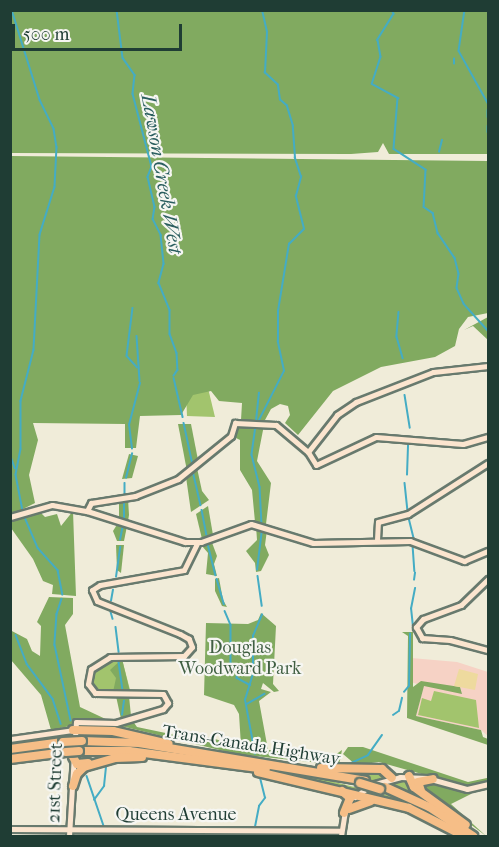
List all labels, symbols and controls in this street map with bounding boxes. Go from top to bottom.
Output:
scale bar [15,12,184,50]
text: 500 m [23,24,69,45]
water label: Lawson Creek West [136,92,188,256]
park label: Douglas Woodward Park [179,638,301,680]
street label: Trans-Canada Highway [161,721,341,771]
street label: 21st Street [44,743,68,823]
street label: Queens Avenue [116,804,236,826]

